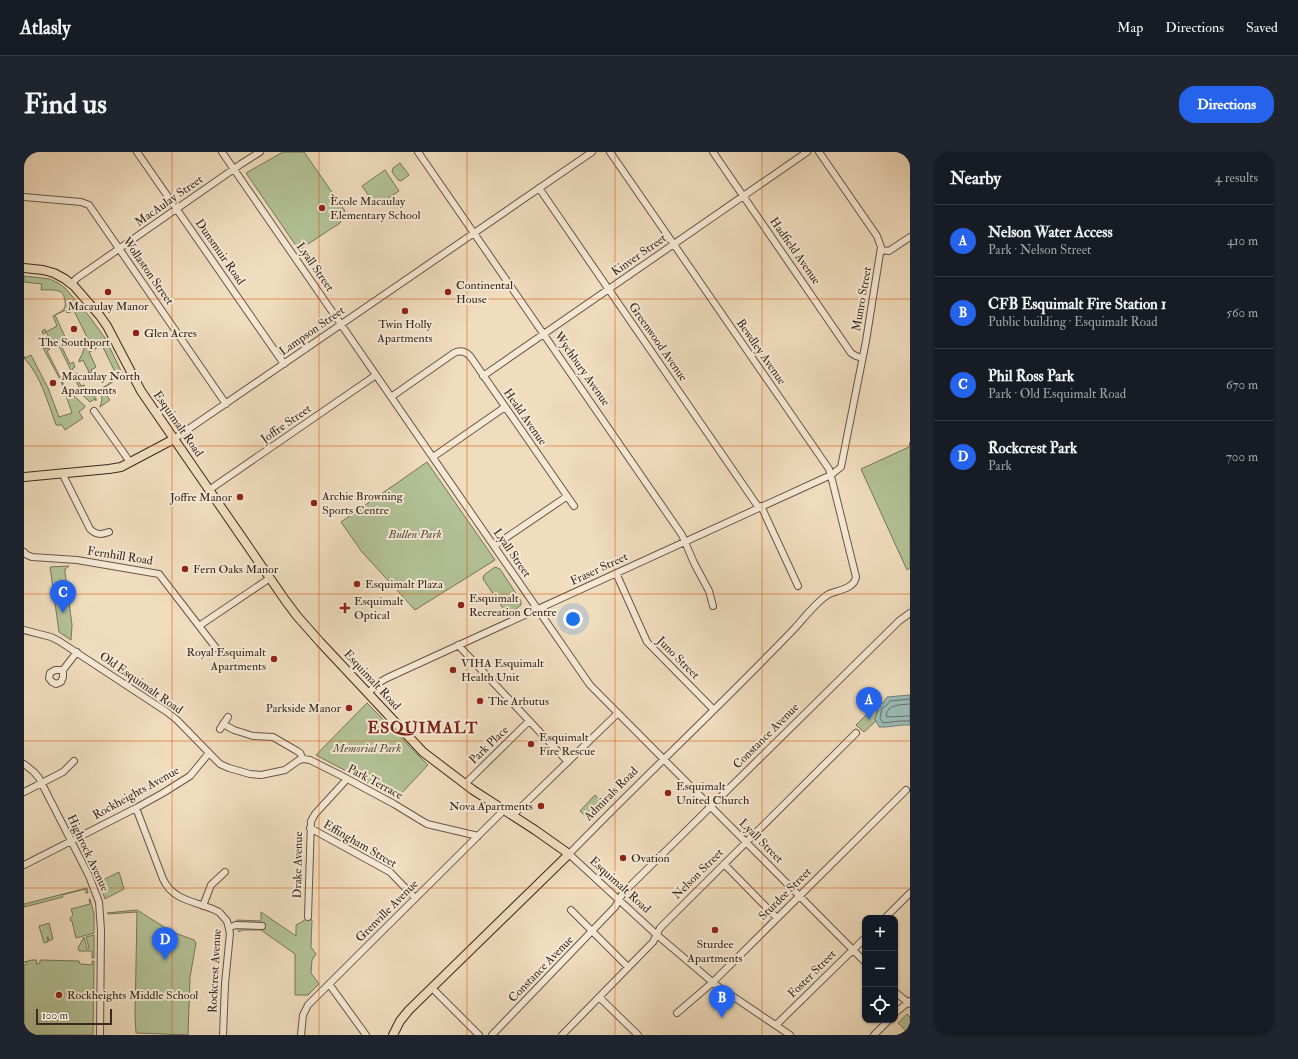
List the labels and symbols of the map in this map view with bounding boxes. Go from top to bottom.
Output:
street label: MacAulay Street [132,172,206,230]
place label: Ècole Macaulay Elementary School [330,194,421,223]
marker: Ècole Macaulay Elementary School [317,203,327,213]
street label: Hadfield Avenue [766,215,824,287]
street label: Dunsmuir Road [192,216,248,288]
street label: Kinver Street [609,231,669,279]
street label: Wollaston Street [119,233,177,308]
street label: Lyall Street [293,240,337,294]
street label: Munro Street [849,265,875,333]
place label: Continental House [456,278,513,307]
marker: Macaulay Manor [103,287,113,297]
marker: Continental House [443,287,453,297]
place label: Macaulay Manor [67,299,149,314]
street label: Greenwood Avenue [625,300,691,384]
street label: Lampson Street [276,303,348,359]
marker: Twin Holly Apartments [400,306,410,316]
street label: Bewdley Avenue [733,316,789,388]
place label: Twin Holly Apartments [376,317,433,346]
marker: The Southport [69,324,79,334]
place label: Glen Acres [144,326,197,341]
marker: Glen Acres [131,328,141,338]
street label: Wychbury Avenue [550,328,613,409]
place label: The Southport [38,335,110,350]
place label: Macaulay North Apartments [60,369,141,398]
marker: Macaulay North Apartments [48,378,58,388]
street label: Heald Avenue [500,386,550,448]
street label: Esquimalt Road [150,388,206,460]
street label: Joffre Street [257,401,314,447]
place label: Archie Browning Sports Centre [321,489,404,518]
place label: Joffre Manor [169,490,233,505]
marker: Joffre Manor [235,492,245,502]
marker: Archie Browning Sports Centre [309,498,319,508]
street label: Lyall Street [490,526,534,580]
park label: Bullen Park [387,527,442,542]
street label: Fernhill Road [86,543,154,569]
street label: Fraser Street [568,549,630,589]
place label: Fern Oaks Manor [193,562,279,577]
marker: Fern Oaks Manor [180,564,190,574]
place label: Esquimalt Plaza [365,577,444,592]
marker: Esquimalt Plaza [352,579,362,589]
pin: C [50,580,76,613]
place label: Esquimalt Recreation Centre [469,591,557,620]
place label: Esquimalt Optical [354,594,404,623]
marker: Esquimalt Recreation Centre [456,600,466,610]
marker: Esquimalt Optical [339,602,351,614]
your location [563,609,583,629]
street label: Juno Street [653,633,703,683]
place label: Royal Esquimalt Apartments [186,645,266,674]
street label: Esquimalt Road [340,647,404,713]
street label: Old Esquimalt Road [96,649,186,717]
marker: Royal Esquimalt Apartments [269,654,279,664]
place label: VIHA Esquimalt Health Unit [461,656,544,685]
marker: VIHA Esquimalt Health Unit [448,665,458,675]
pin: A [856,687,882,720]
place label: The Arbutus [488,694,549,709]
marker: The Arbutus [475,696,485,706]
street label: Constance Avenue [730,700,802,772]
place label: Parkside Manor [266,701,342,716]
marker: Parkside Manor [344,703,354,713]
district label: ESQUIMALT [368,718,479,738]
street label: Park Place [466,722,512,768]
place label: Esquimalt Fire Rescue [539,730,595,759]
marker: Esquimalt Fire Rescue [526,739,536,749]
park label: Memorial Park [332,741,401,756]
street label: Park Terrace [345,761,405,803]
street label: Rockheights Avenue [90,763,182,823]
street label: Admirals Road [580,764,641,825]
place label: Esquimalt United Church [676,779,750,808]
marker: Esquimalt United Church [663,788,673,798]
place label: Nova Apartments [449,799,533,814]
marker: Nova Apartments [536,801,546,811]
street label: Highrock Avenue [64,812,112,894]
street label: Lyall Street [736,816,786,866]
street label: Effingham Street [321,817,400,871]
street label: Drake Avenue [290,831,306,899]
street label: Nelson Street [669,845,727,903]
place label: Ovation [631,851,670,866]
marker: Ovation [618,853,628,863]
street label: Esquimalt Road [586,854,654,916]
street label: Sturdee Street [755,864,815,924]
street label: Grenville Avenue [353,877,421,945]
marker: Sturdee Apartments [710,925,720,935]
pin: D [152,927,178,960]
street label: Rockcrest Avenue [205,929,225,1013]
street label: Constance Avenue [505,933,577,1005]
place label: Sturdee Apartments [686,937,743,966]
street label: Foster Street [785,947,839,1001]
pin: B [709,985,735,1018]
place label: Rockheights Middle School [67,988,198,1003]
marker: Rockheights Middle School [54,990,64,1000]
scale bar [36,1007,112,1026]

